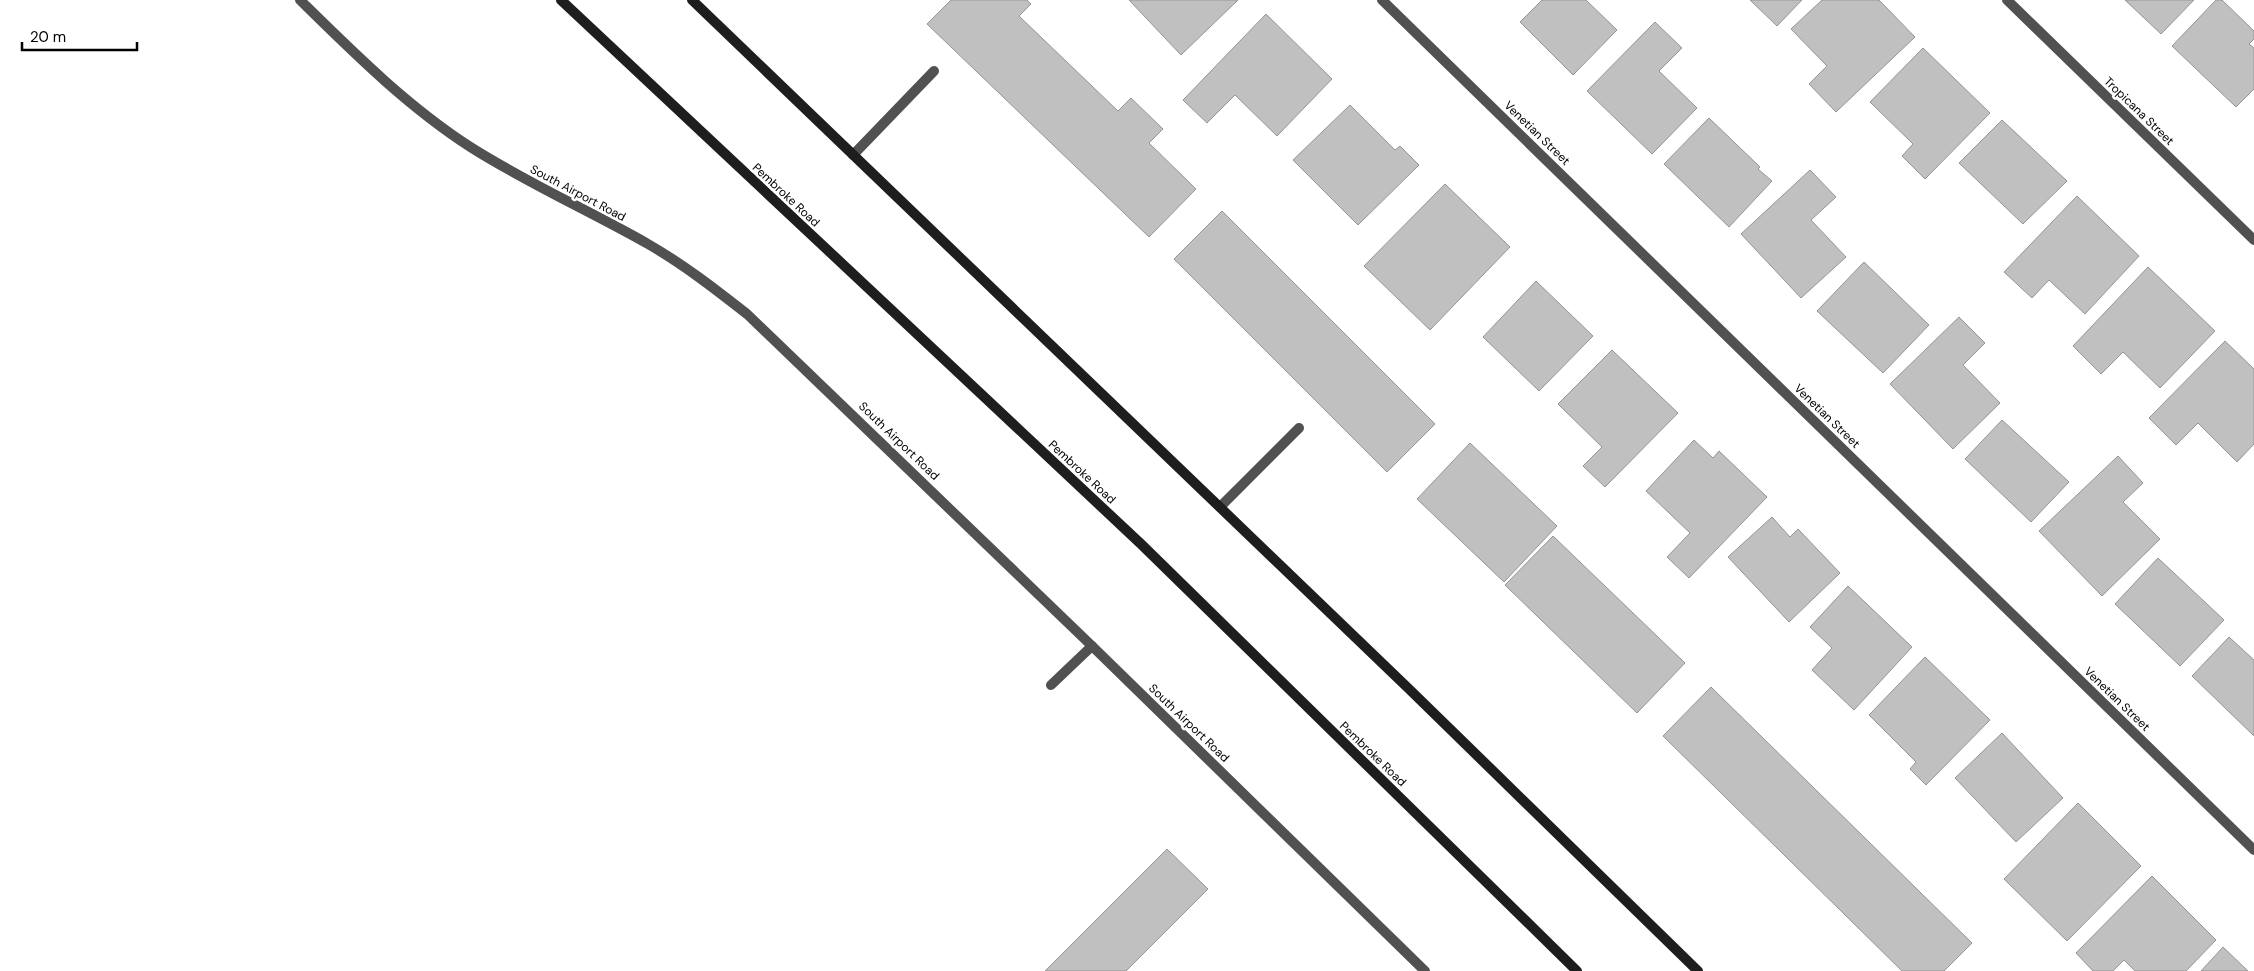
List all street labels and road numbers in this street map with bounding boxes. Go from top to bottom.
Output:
street label: Tropicana Street [2100,73,2178,149]
street label: Venetian Street [1501,97,1574,169]
street label: Pembroke Road [749,160,823,230]
street label: South Airport Road [527,161,629,225]
street label: Venetian Street [1791,380,1864,452]
street label: South Airport Road [855,398,943,484]
street label: Pembroke Road [1045,437,1119,507]
street label: Venetian Street [2081,663,2154,735]
street label: South Airport Road [1145,680,1233,766]
street label: Pembroke Road [1336,718,1410,790]

